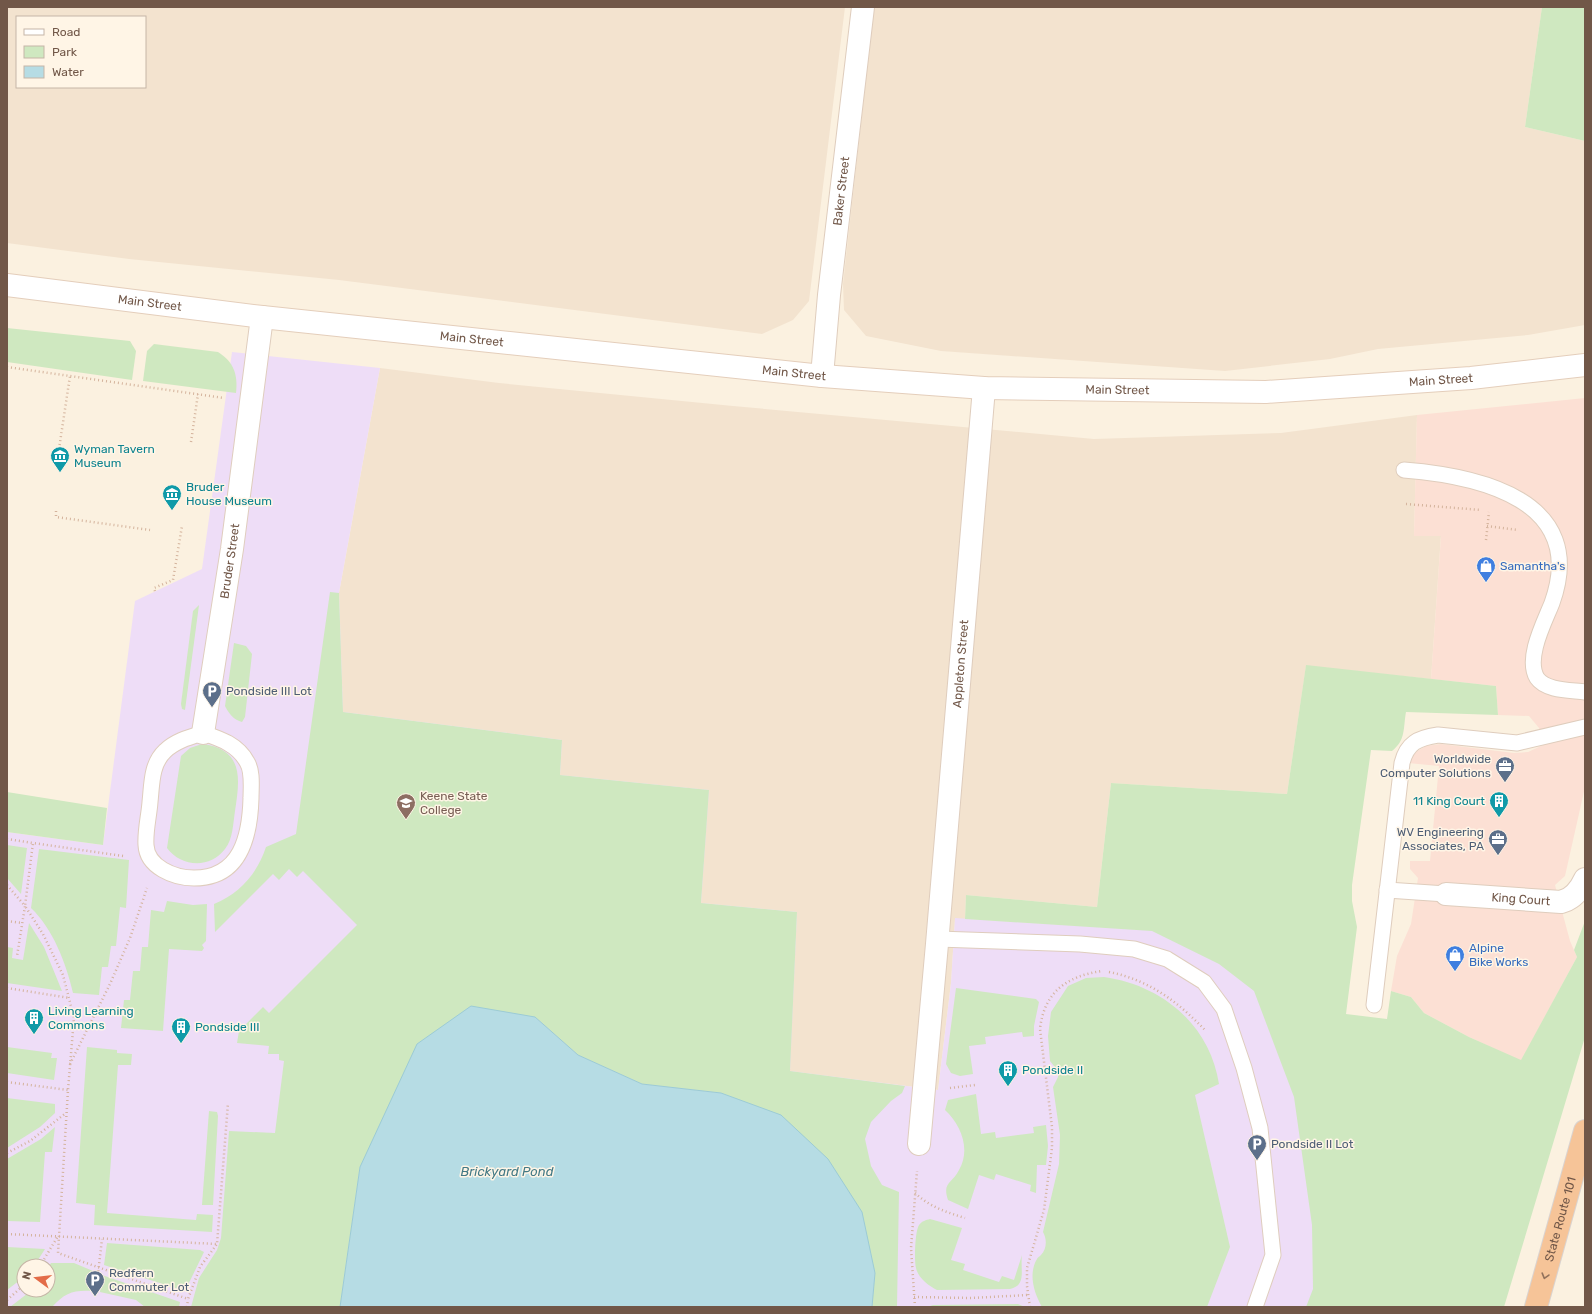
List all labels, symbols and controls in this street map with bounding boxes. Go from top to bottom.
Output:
legend [16,16,146,88]
text: Road [52,25,80,39]
text: Park [52,45,78,59]
text: Water [52,65,84,79]
street label: Baker Street [830,155,852,226]
street label: Main Street [117,292,183,314]
street label: Main Street [439,329,505,349]
street label: Main Street [761,363,827,383]
street label: Main Street [1409,371,1474,389]
street label: Main Street [1085,382,1150,397]
place label: Wyman Tavern Museum [74,442,155,470]
museum icon: Wyman Tavern Museum [49,445,71,473]
place label: Bruder House Museum [186,480,272,508]
museum icon: Bruder House Museum [161,483,183,511]
street label: Bruder Street [217,522,242,600]
shop icon: Samantha's [1475,555,1497,583]
place label: Samantha's [1500,559,1565,573]
street label: Appleton Street [950,619,971,709]
parking icon: Pondside III Lot [201,680,223,708]
place label: Pondside III Lot [226,684,312,698]
place label: Worldwide Computer Solutions [1380,752,1491,780]
office icon: Worldwide Computer Solutions [1494,755,1516,783]
place label: Keene State College [420,789,488,817]
building icon: 11 King Court [1488,790,1510,818]
school or university icon: Keene State College [395,792,417,820]
place label: 11 King Court [1413,794,1485,808]
place label: WV Engineering Associates, PA [1397,825,1484,853]
office icon: WV Engineering Associates, PA [1487,828,1509,856]
street label: King Court [1491,890,1551,908]
place label: Alpine Bike Works [1469,941,1528,969]
shop icon: Alpine Bike Works [1444,944,1466,972]
place label: Living Learning Commons [48,1004,134,1032]
building icon: Living Learning Commons [23,1007,45,1035]
building icon: Pondside III [170,1016,192,1044]
place label: Pondside III [195,1020,260,1034]
building icon: Pondside II [997,1059,1019,1087]
place label: Pondside II [1022,1063,1083,1077]
parking icon: Pondside II Lot [1246,1133,1268,1161]
place label: Pondside II Lot [1271,1137,1354,1151]
water label: Brickyard Pond [461,1164,554,1179]
street label: State Route 101 [1542,1175,1579,1263]
north arrow [16,1258,56,1298]
place label: Redfern Commuter Lot [109,1266,190,1294]
parking icon: Redfern Commuter Lot [84,1269,106,1297]
text: N [20,1270,34,1281]
one-way arrow [1541,1273,1549,1279]

